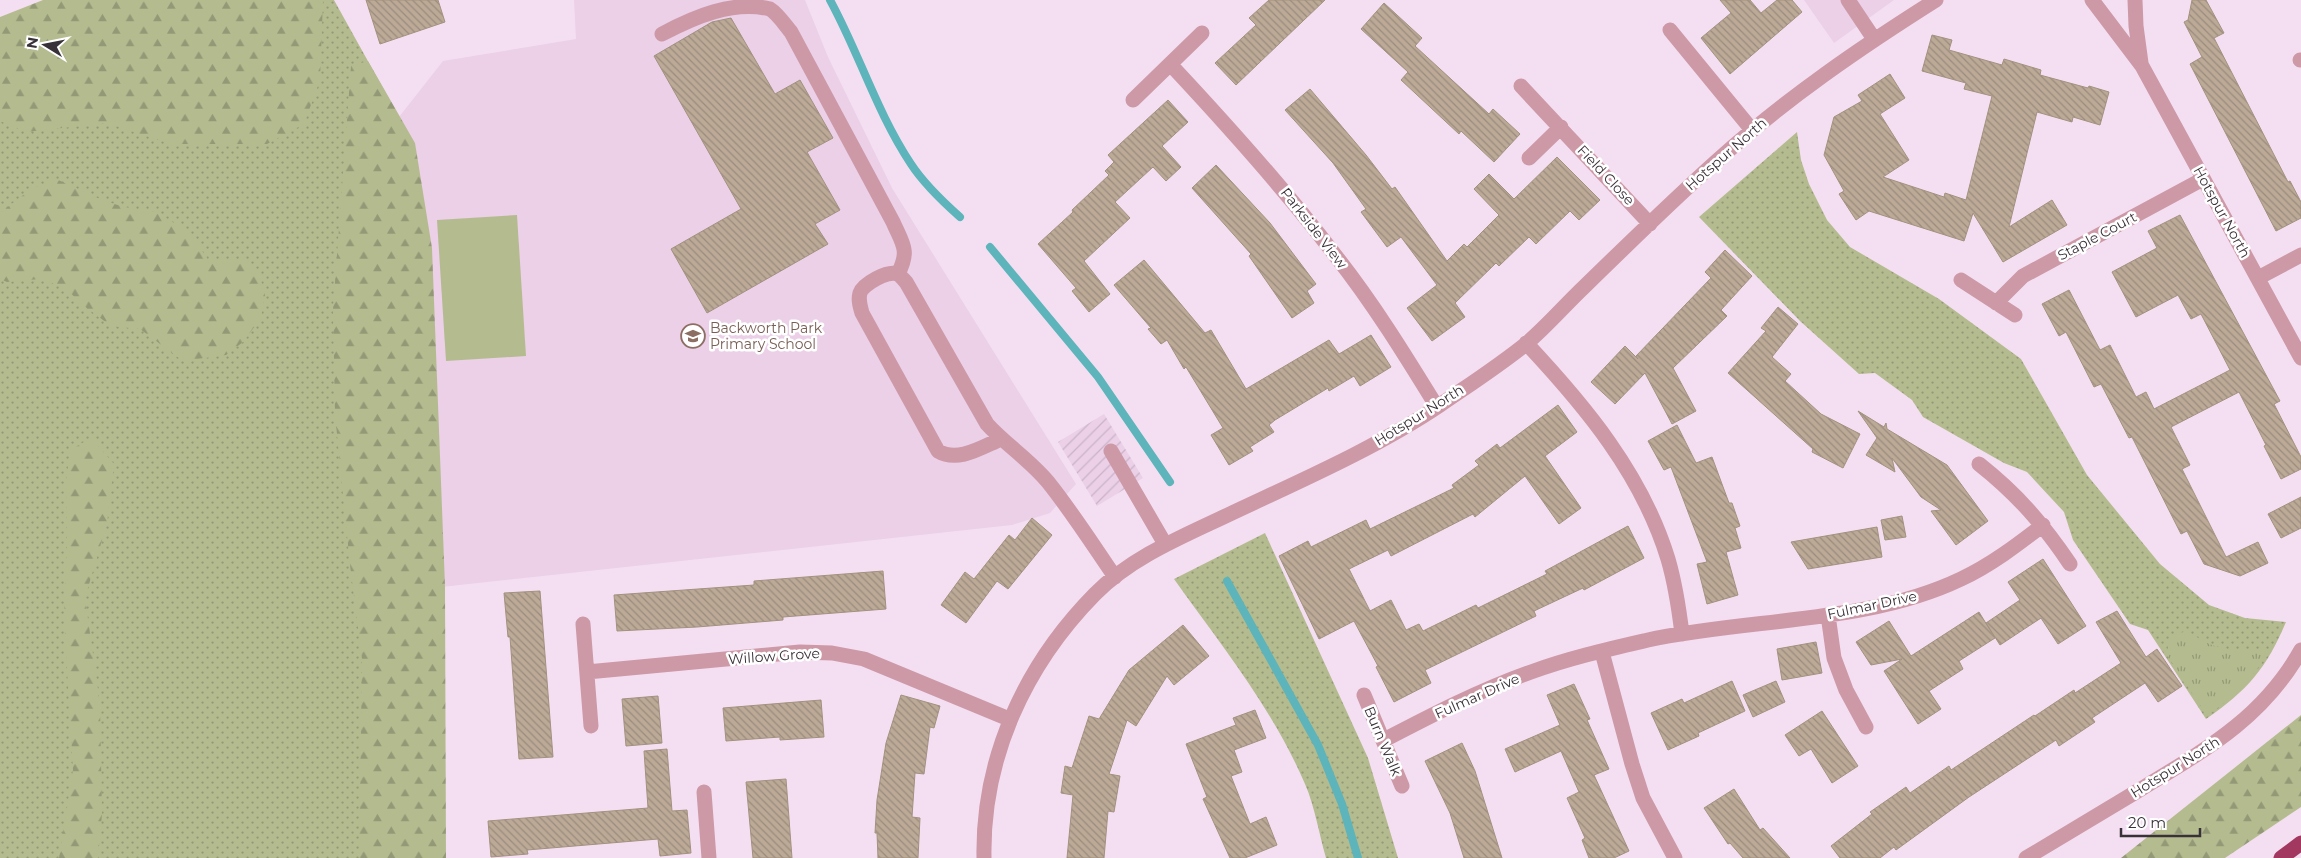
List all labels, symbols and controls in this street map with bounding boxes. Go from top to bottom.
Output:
north arrow [20,20,70,70]
text: N [22,36,42,50]
street label: Hotspur North [1682,114,1770,194]
street label: Field Close [1574,141,1638,209]
street label: Hotspur North [2189,163,2255,261]
street label: Parkside View [1277,184,1352,273]
street label: Staple Court [2054,207,2140,264]
place label: Backworth Park Primary School [710,319,823,353]
school or university icon: Backworth Park Primary School [680,323,706,349]
street label: Hotspur North [1371,380,1467,450]
street label: Fulmar Drive [1826,587,1918,623]
street label: Willow Grove [728,644,820,668]
street label: Fulmar Drive [1432,669,1522,723]
street label: Burn Walk [1360,704,1406,779]
street label: Hotspur North [2127,732,2223,802]
scale bar [2121,806,2200,838]
text: 20 m [2128,813,2166,832]

